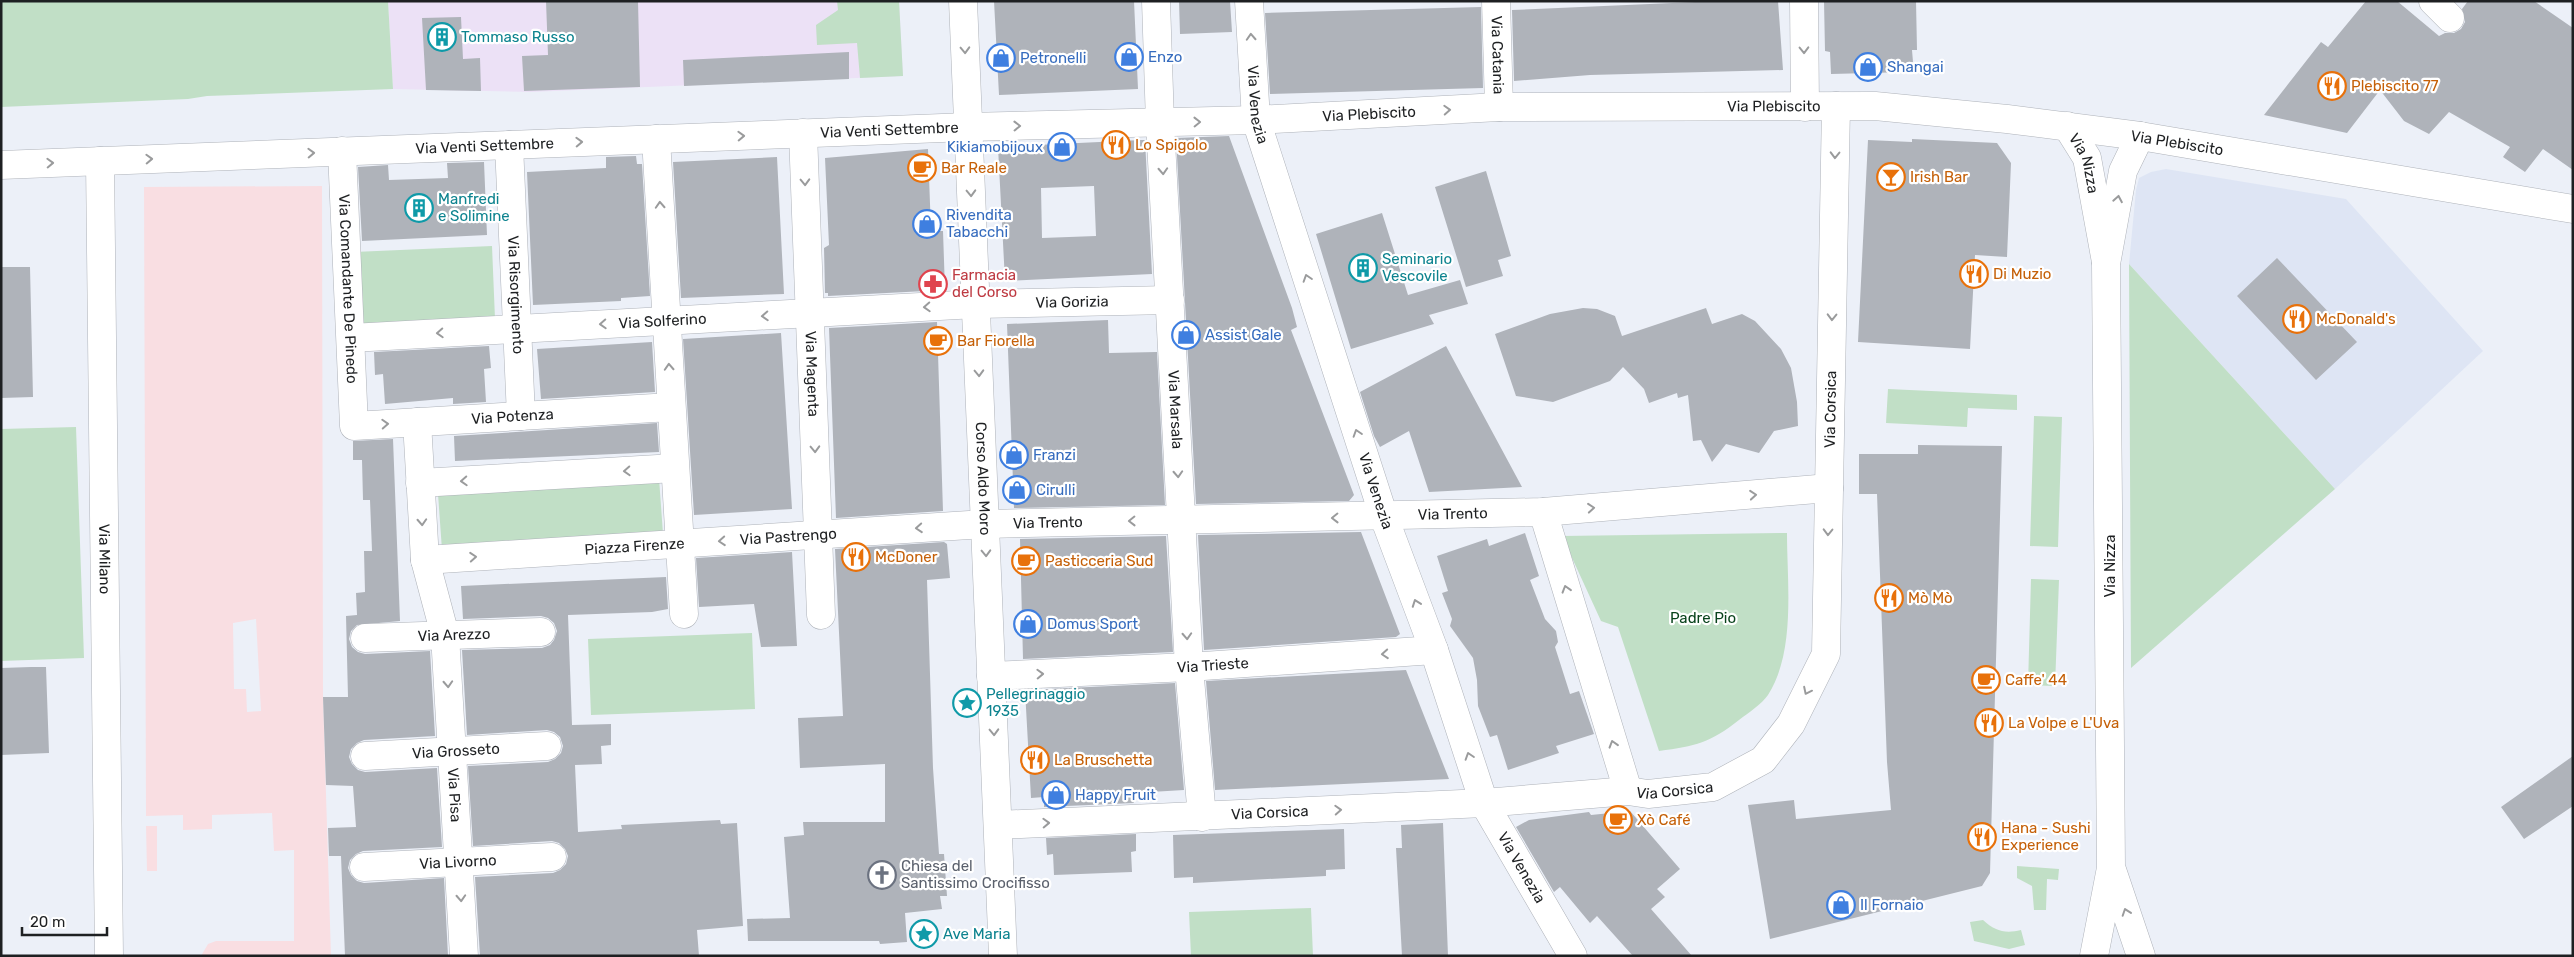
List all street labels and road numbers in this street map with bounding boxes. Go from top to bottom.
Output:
street label: Via Catania [1487,15,1508,95]
street label: Via Venezia [1244,65,1272,146]
street label: Via Plebiscito [1727,97,1821,115]
street label: Via Plebiscito [1322,102,1416,125]
street label: Via Venti Settembre [820,118,959,142]
street label: Via Plebiscito [2129,127,2225,159]
street label: Via Nizza [2065,130,2102,195]
street label: Via Venti Settembre [415,134,554,158]
street label: Via Comandante De Pinedo [335,194,361,384]
street label: Via Risorgimento [504,235,527,354]
street label: Via Gorizia [1035,292,1109,312]
street label: Via Solferino [618,310,707,332]
street label: Via Magenta [801,330,823,417]
street label: Via Marsala [1164,370,1186,450]
street label: Via Corsica [1821,370,1840,448]
street label: Via Potenza [471,405,554,428]
street label: Corso Aldo Moro [972,421,994,536]
street label: Via Venezia [1355,450,1397,532]
street label: Via Trento [1418,504,1488,524]
street label: Via Trento [1013,513,1083,532]
street label: Via Milano [95,524,114,594]
street label: Via Pastrengo [739,525,837,549]
street label: Piazza Firenze [584,534,685,559]
street label: Via Nizza [2101,535,2119,597]
street label: Via Arezzo [417,625,491,645]
street label: Via Trieste [1176,654,1249,677]
street label: Via Grosseto [411,740,500,762]
street label: Via Pisa [444,767,465,823]
street label: Via Corsica [1635,778,1714,803]
street label: Via Corsica [1231,802,1309,823]
street label: Via Venezia [1494,829,1549,906]
street label: Via Livorno [419,851,497,873]

